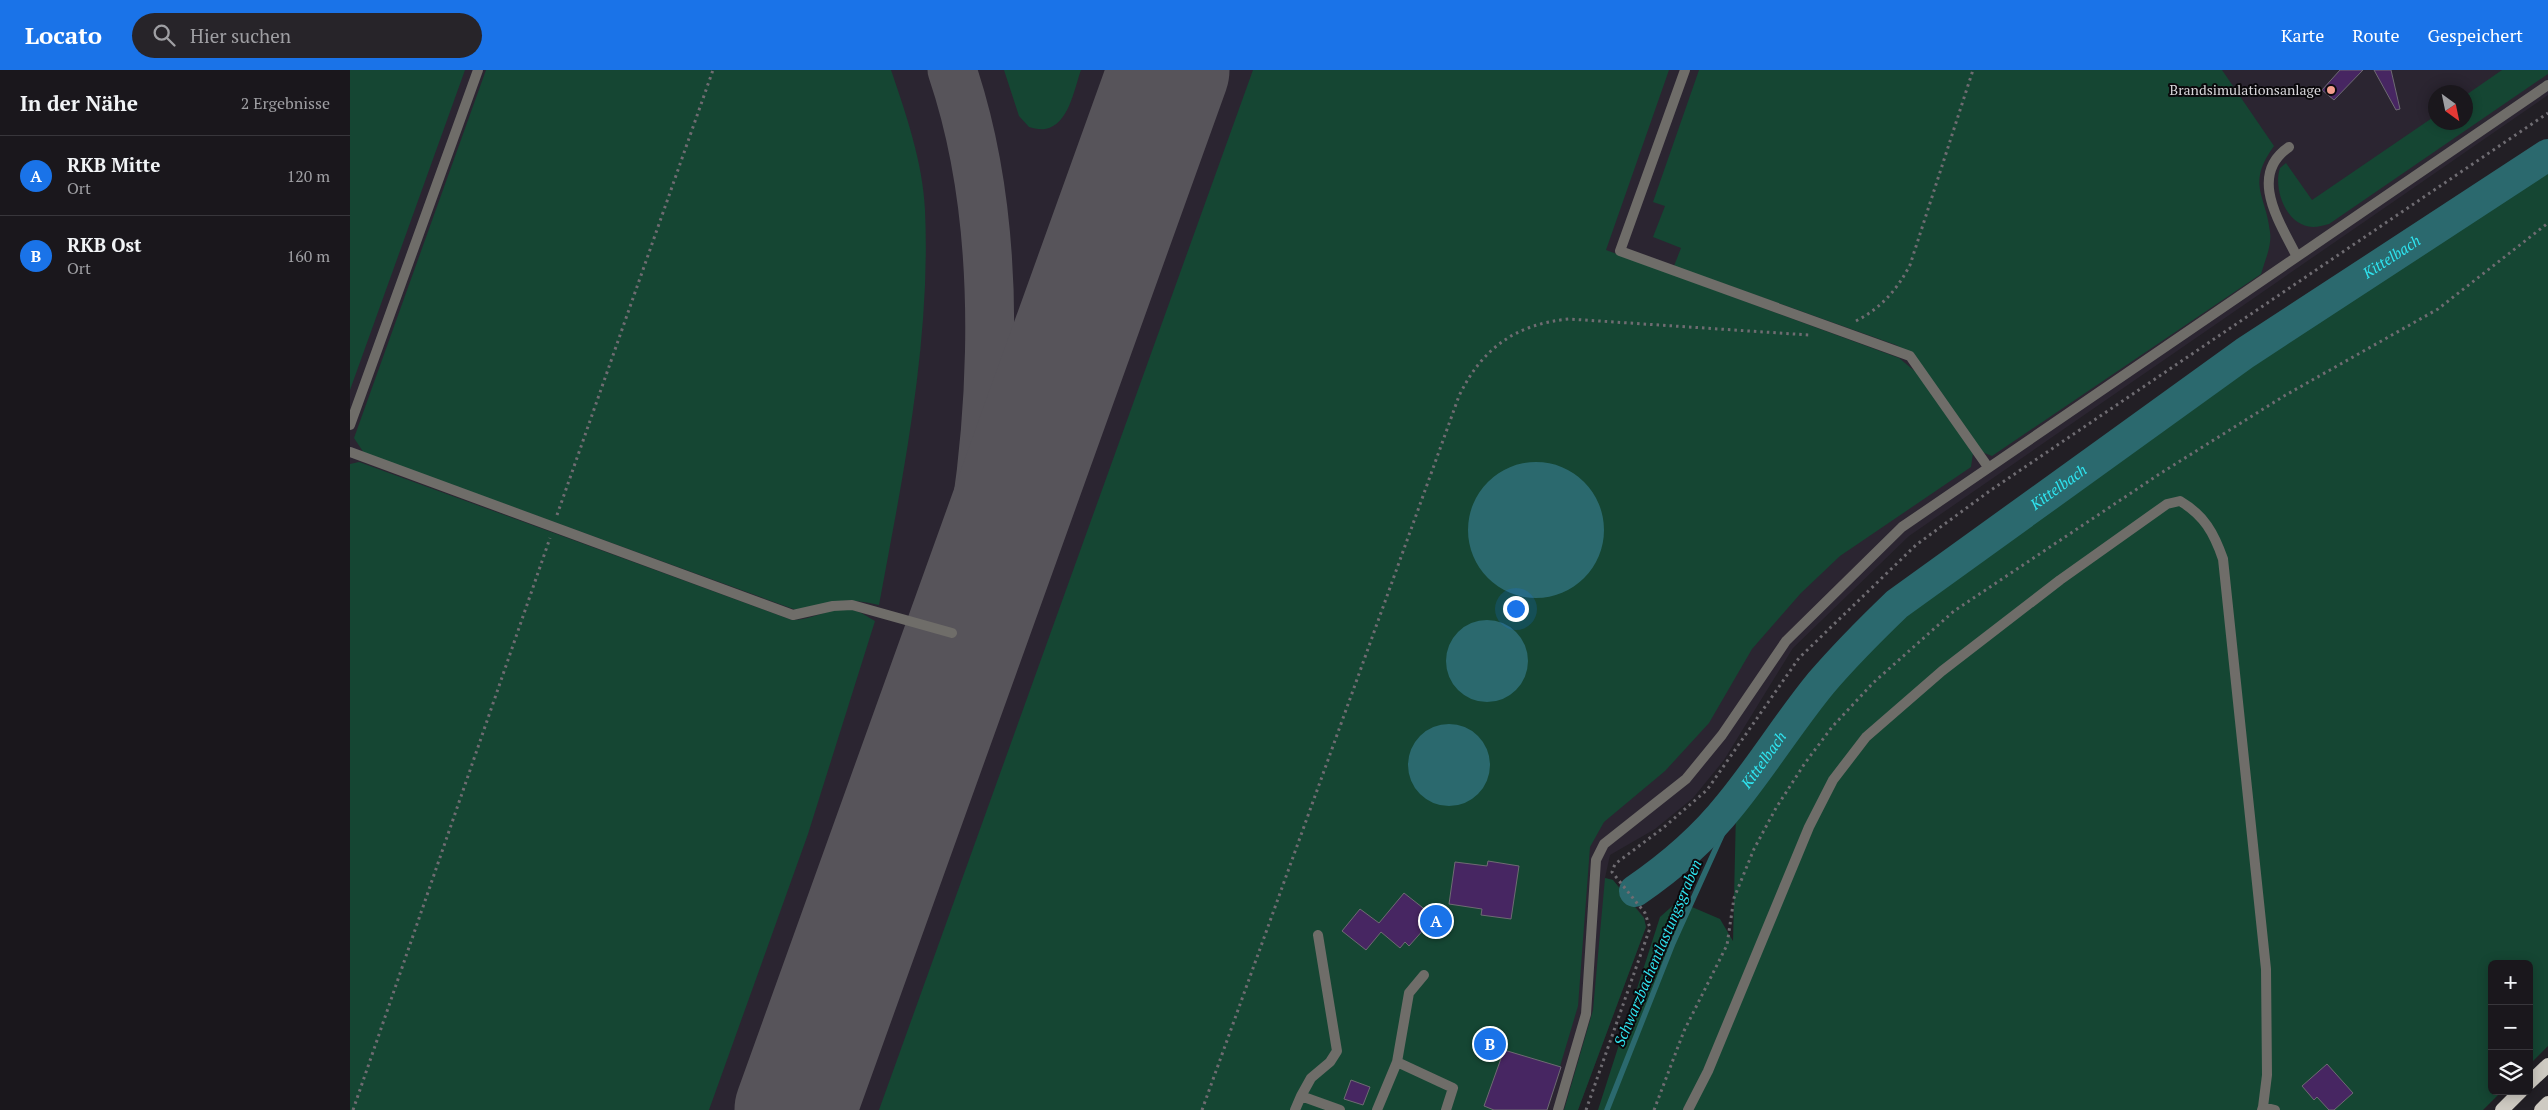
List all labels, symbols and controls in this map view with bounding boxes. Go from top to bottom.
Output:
search box [132,13,482,58]
text: Locato [25,19,102,51]
icon: search [150,21,178,49]
text: Hier suchen [190,23,291,48]
text: Karte [2281,23,2324,47]
text: Route [2352,23,2400,47]
text: Gespeichert [2428,23,2523,47]
place label: Brandsimulationsanlage [2170,80,2321,99]
marker: Brandsimulationsanlage [2325,84,2337,96]
north arrow [2428,85,2473,130]
text: In der Nähe [20,89,138,117]
text: 2 Ergebnisse [241,92,330,114]
text: RKB Mitte [67,152,160,177]
text: A [30,165,42,187]
text: 120 m [287,165,330,187]
text: Ort [67,177,91,199]
water label: Kittelbach [2358,230,2424,283]
text: RKB Ost [67,232,142,257]
text: B [31,245,41,267]
text: 160 m [287,245,330,267]
text: Ort [67,257,91,279]
water label: Kittelbach [2025,459,2091,514]
your location [1503,596,1529,622]
water label: Kittelbach [1735,727,1790,793]
water label: Schwarzbachentlastungsgraben [1609,856,1706,1049]
pin: A [1420,902,1452,940]
map controls [2488,960,2533,1095]
button: + [2488,960,2533,1005]
button: − [2488,1005,2533,1050]
pin: B [1474,1025,1506,1063]
button: layers [2488,1050,2533,1095]

